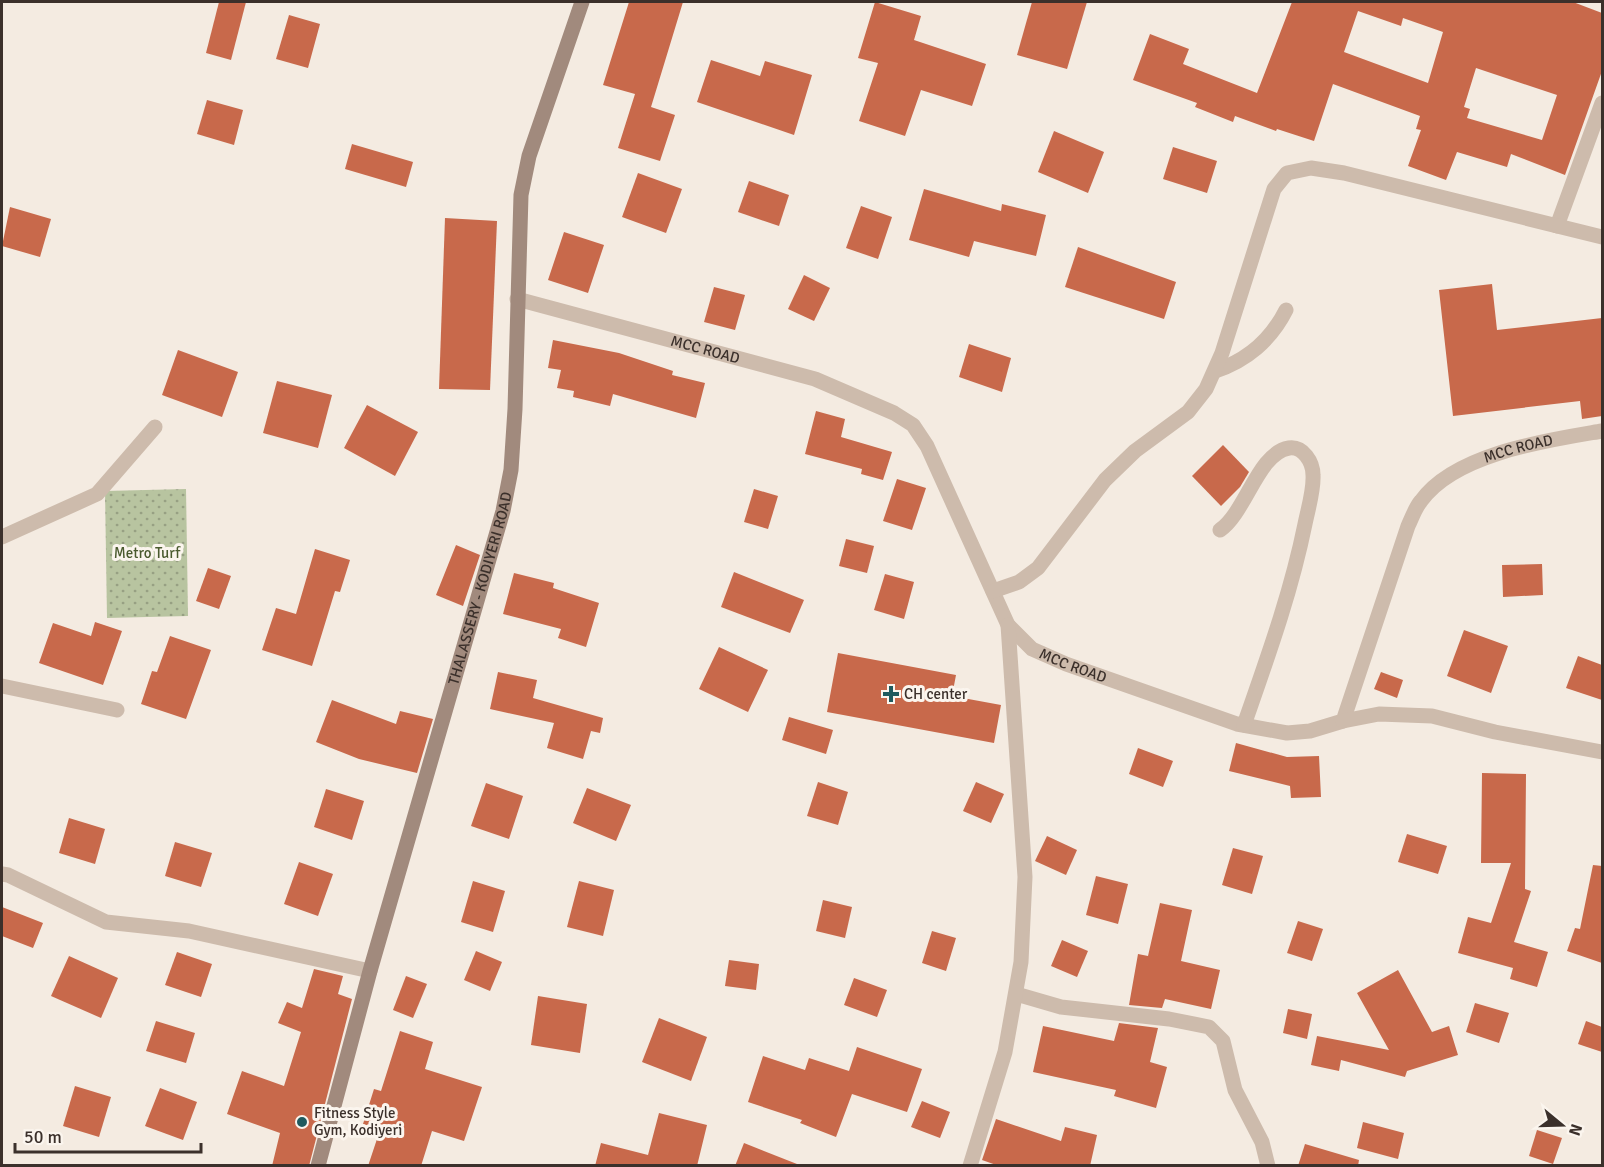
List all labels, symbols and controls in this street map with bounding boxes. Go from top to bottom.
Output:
street label: MCC ROAD [669,332,742,367]
street label: MCC ROAD [1481,431,1554,467]
street label: THALASSERY - KODIYERI ROAD [444,490,516,687]
park label: Metro Turf [114,544,181,562]
street label: MCC ROAD [1037,644,1109,687]
marker: CH center [882,685,900,703]
place label: CH center [904,685,968,703]
north arrow [1532,1095,1592,1155]
place label: Fitness Style Gym, Kodiyeri [314,1104,402,1139]
marker: Fitness Style Gym, Kodiyeri [295,1115,309,1129]
scale bar [15,1116,201,1154]
text: N [1564,1121,1587,1138]
text: 50 m [24,1126,62,1148]

